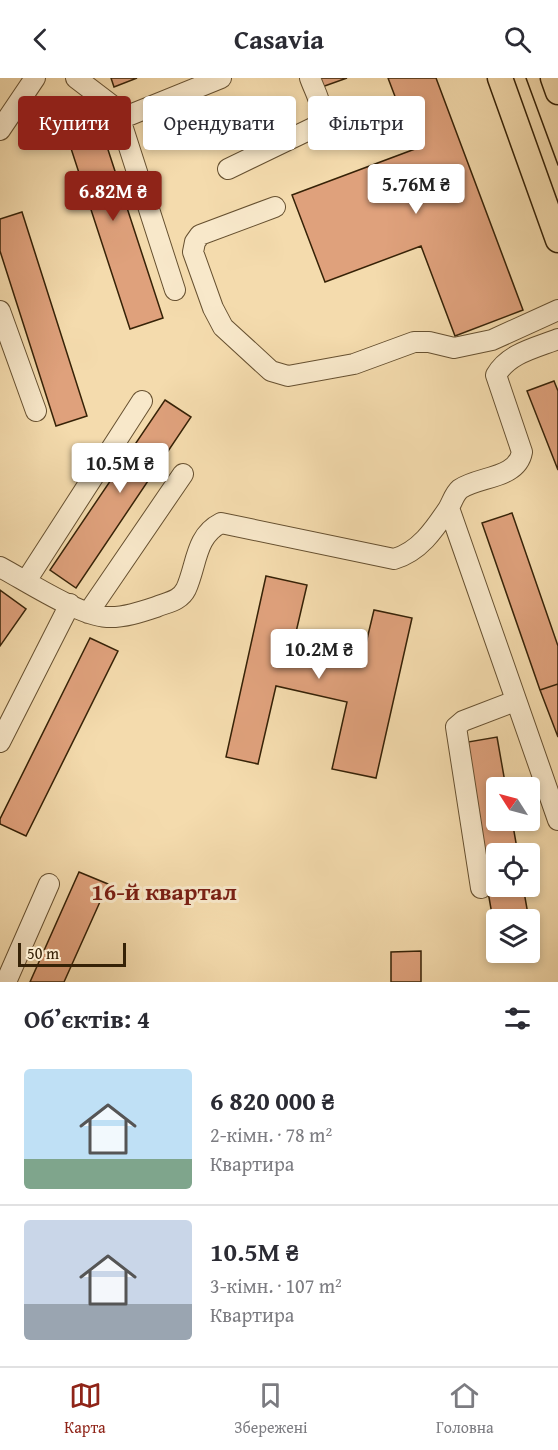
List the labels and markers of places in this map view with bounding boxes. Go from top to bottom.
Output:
pin: 5.76M ₴ [361,164,471,215]
pin: 6.82M ₴ [58,171,168,222]
pin: 10.5M ₴ [65,443,175,494]
pin: 10.2M ₴ [264,629,374,680]

